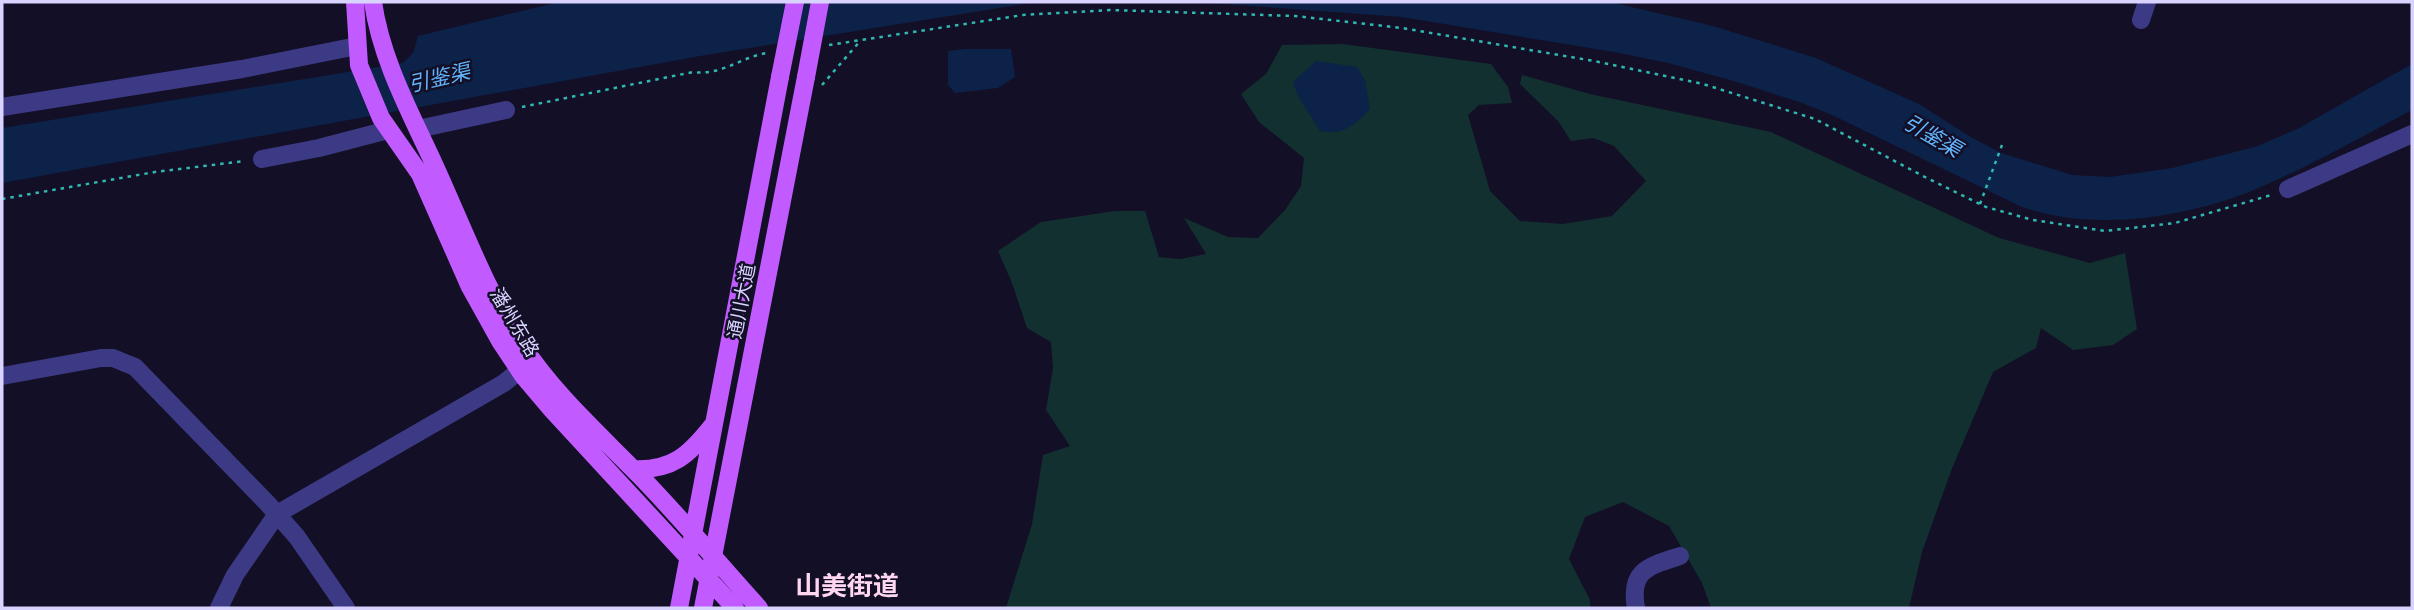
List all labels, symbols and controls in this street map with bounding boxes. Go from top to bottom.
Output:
water label: 引鉴渠 [405,56,476,99]
water label: 引鉴渠 [1898,107,1969,165]
street label: 通川大道 [721,261,761,341]
street label: 潘州东路 [484,283,546,361]
district label: 山美街道 [795,568,899,603]

